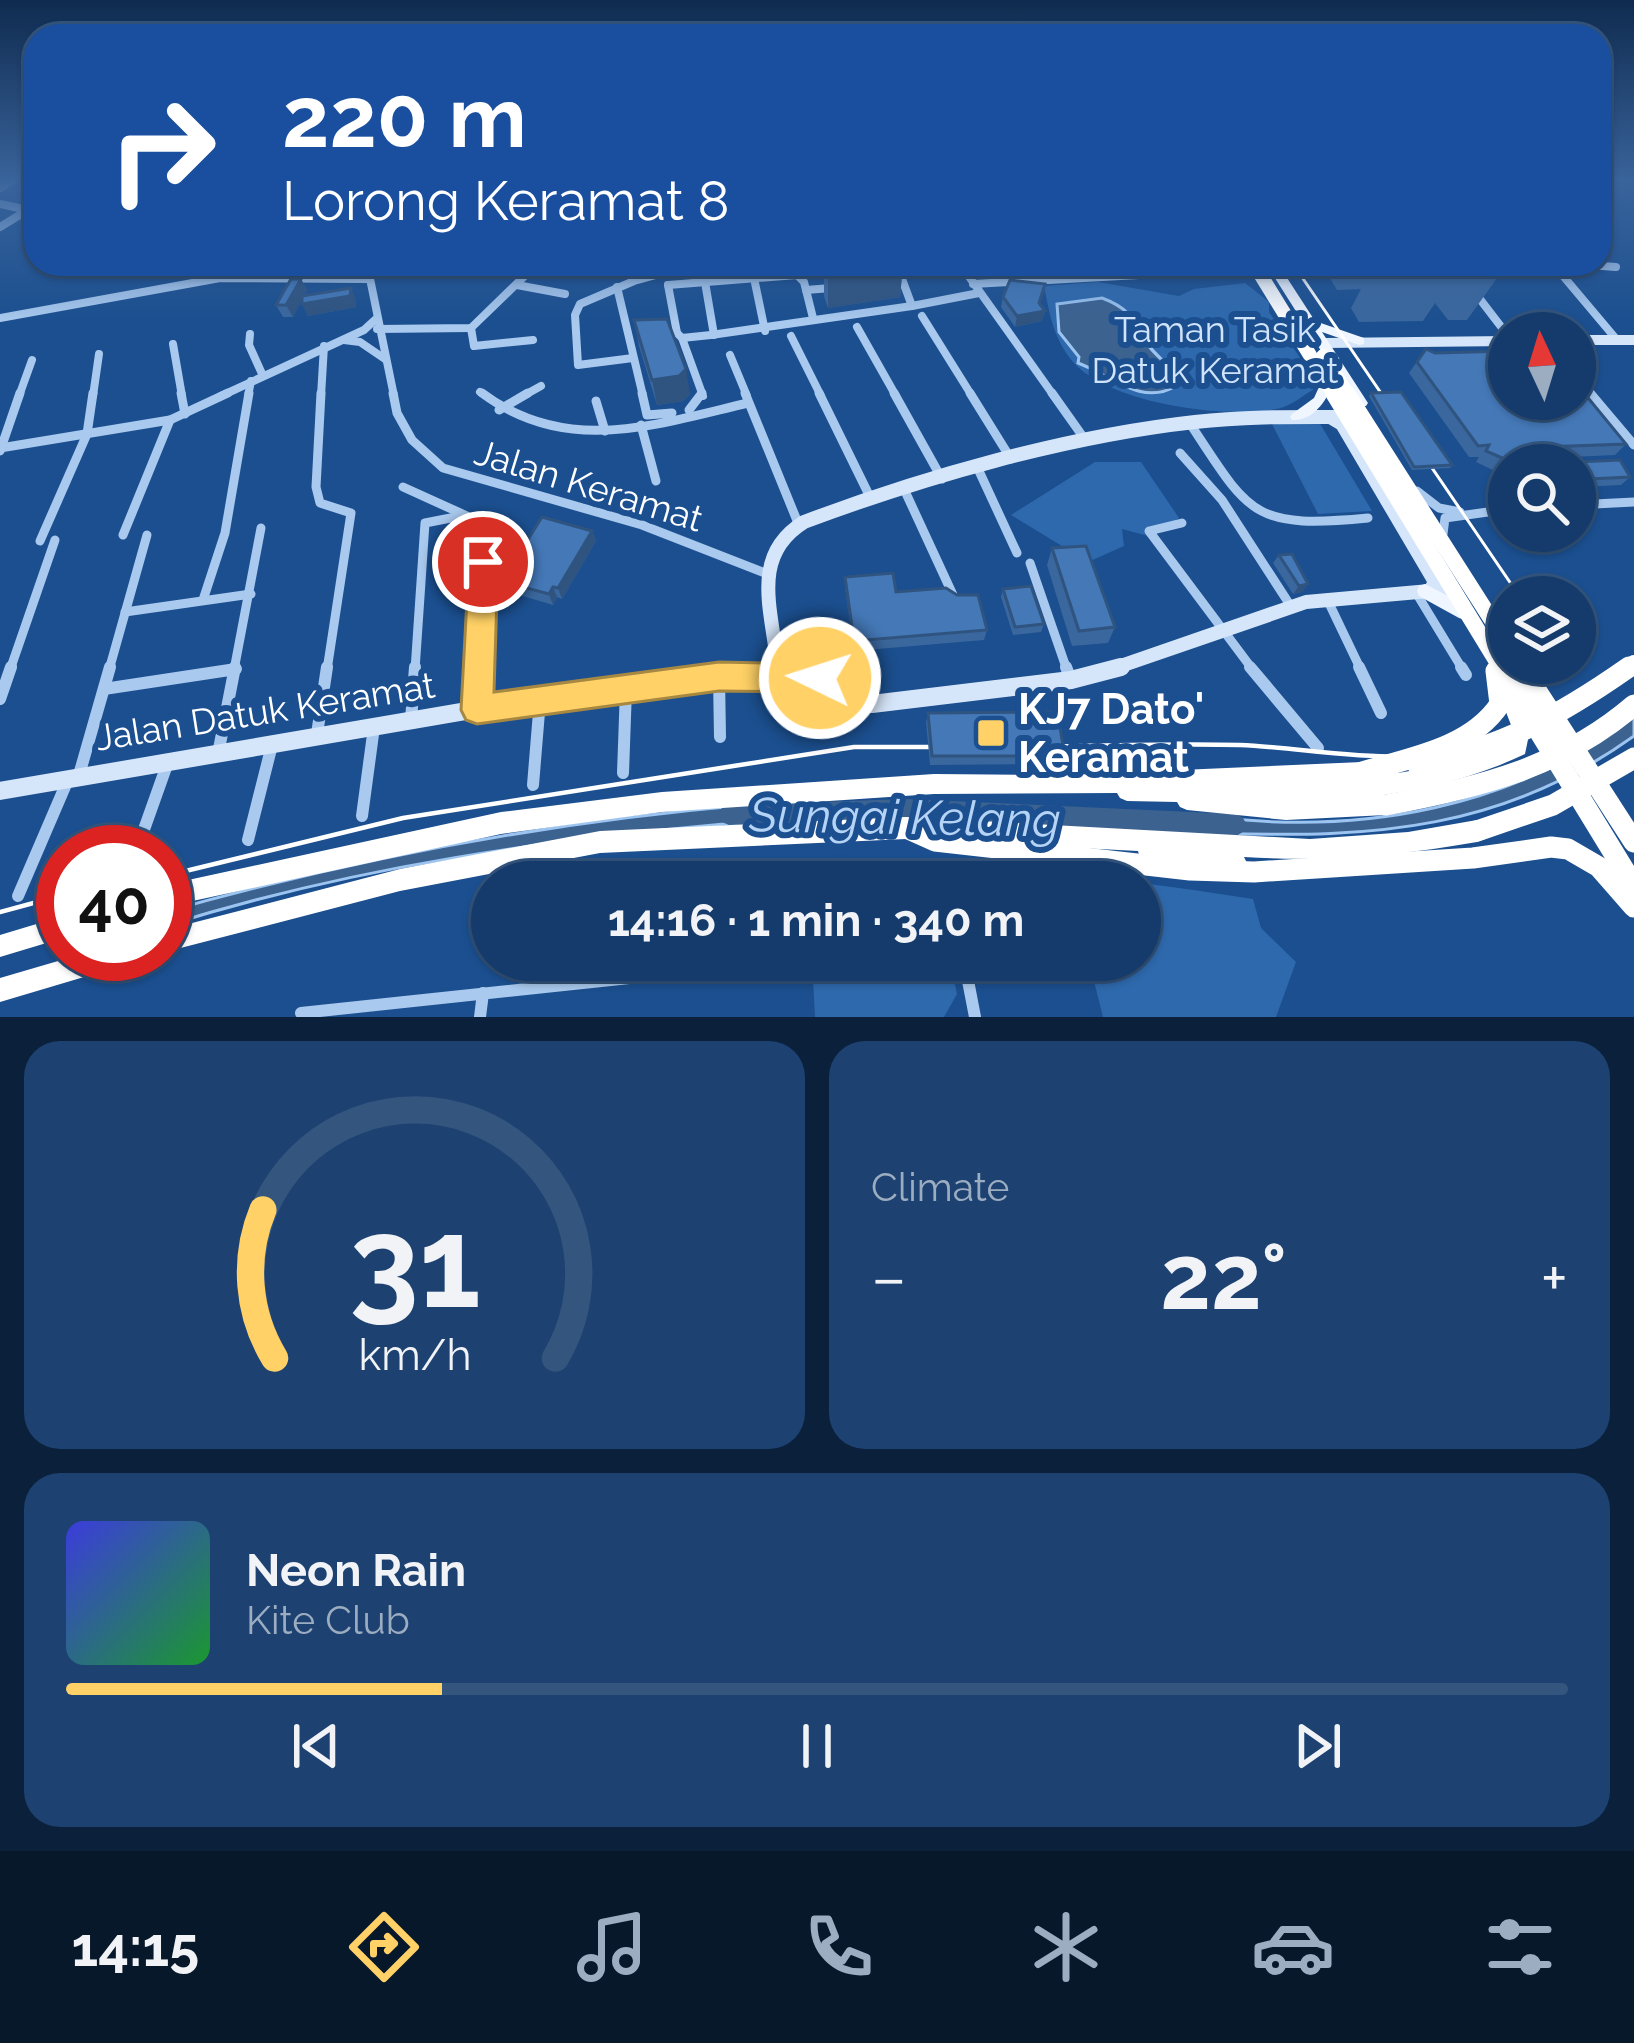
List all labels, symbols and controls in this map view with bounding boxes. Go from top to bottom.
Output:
text: 220 m [282,68,527,167]
icon: right [84,72,240,228]
text: Lorong Keramat 8 [282,169,730,233]
park label: Taman Tasik Datuk Keramat [1092,308,1338,391]
north arrow [1488,312,1596,420]
map controls [1488,312,1596,684]
street label: Jalan Keramat [470,430,708,540]
button: search [1488,444,1596,552]
pin [432,511,534,613]
icon: arrive [450,529,516,595]
button: layers [1488,576,1596,684]
position arrow [757,615,883,741]
street label: Jalan Datuk Keramat [92,663,438,759]
place label: KJ7 Dato' Keramat [1018,685,1204,782]
marker: KJ7 Dato' Keramat [975,717,1007,749]
water label: Sungai Kelang [748,786,1061,848]
speed limit sign: 40 [36,825,192,981]
text: 14:16 · 1 min · 340 m [608,894,1024,947]
text: Climate [871,1164,1009,1210]
text: 31 [349,1190,480,1336]
text: 22° [1160,1224,1287,1330]
text: − [871,1239,907,1316]
text: + [1541,1239,1568,1316]
text: km/h [358,1330,471,1380]
text: Neon Rain [246,1544,466,1597]
text: Kite Club [246,1597,410,1643]
icon: previous [283,1713,349,1779]
icon: pause [784,1713,850,1779]
icon: next [1285,1713,1351,1779]
icon: directions [342,1905,426,1989]
icon: music [570,1905,654,1989]
icon: phone [797,1905,881,1989]
icon: climate [1024,1905,1108,1989]
icon: car [1251,1905,1335,1989]
icon: filters [1478,1905,1562,1989]
text: 14:15 [72,1915,199,1979]

